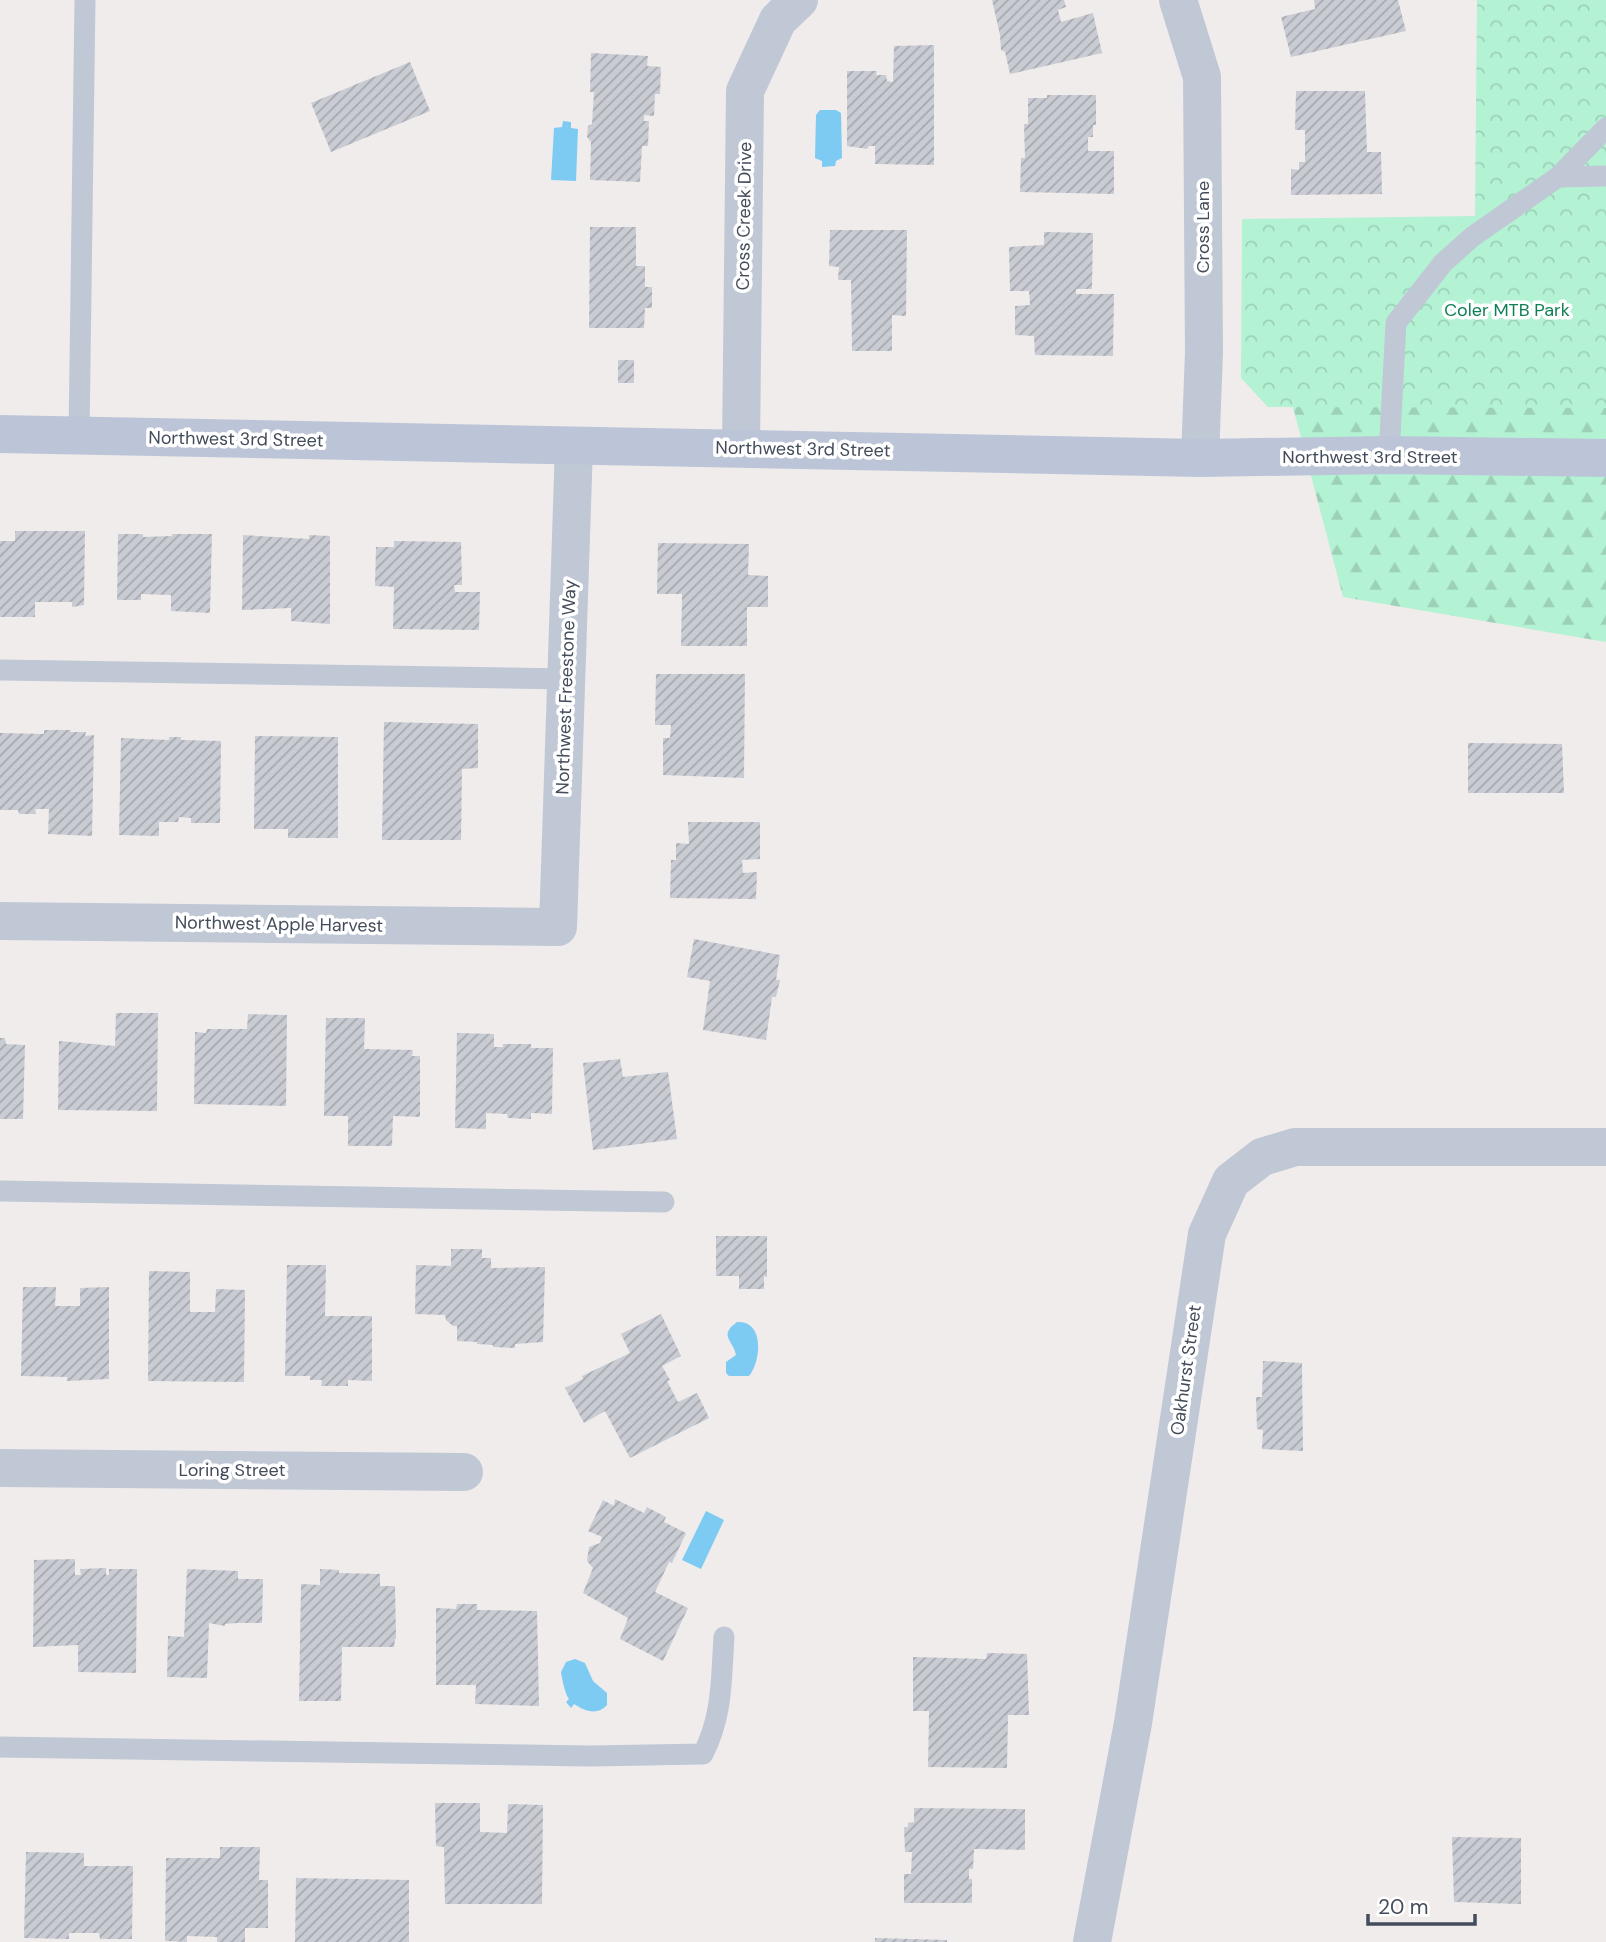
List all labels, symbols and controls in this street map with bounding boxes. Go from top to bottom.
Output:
street label: Cross Creek Drive [731,141,757,291]
street label: Cross Lane [1191,181,1215,273]
park label: Coler MTB Park [1444,298,1570,322]
street label: Northwest 3rd Street [148,425,324,453]
street label: Northwest 3rd Street [715,435,891,463]
street label: Northwest 3rd Street [1282,445,1458,469]
street label: Northwest Freestone Way [550,579,582,795]
street label: Northwest Apple Harvest [175,910,383,938]
street label: Oakhurst Street [1165,1303,1207,1437]
street label: Loring Street [179,1458,285,1482]
scale bar [1368,1882,1475,1926]
text: 20 m [1378,1893,1429,1921]

